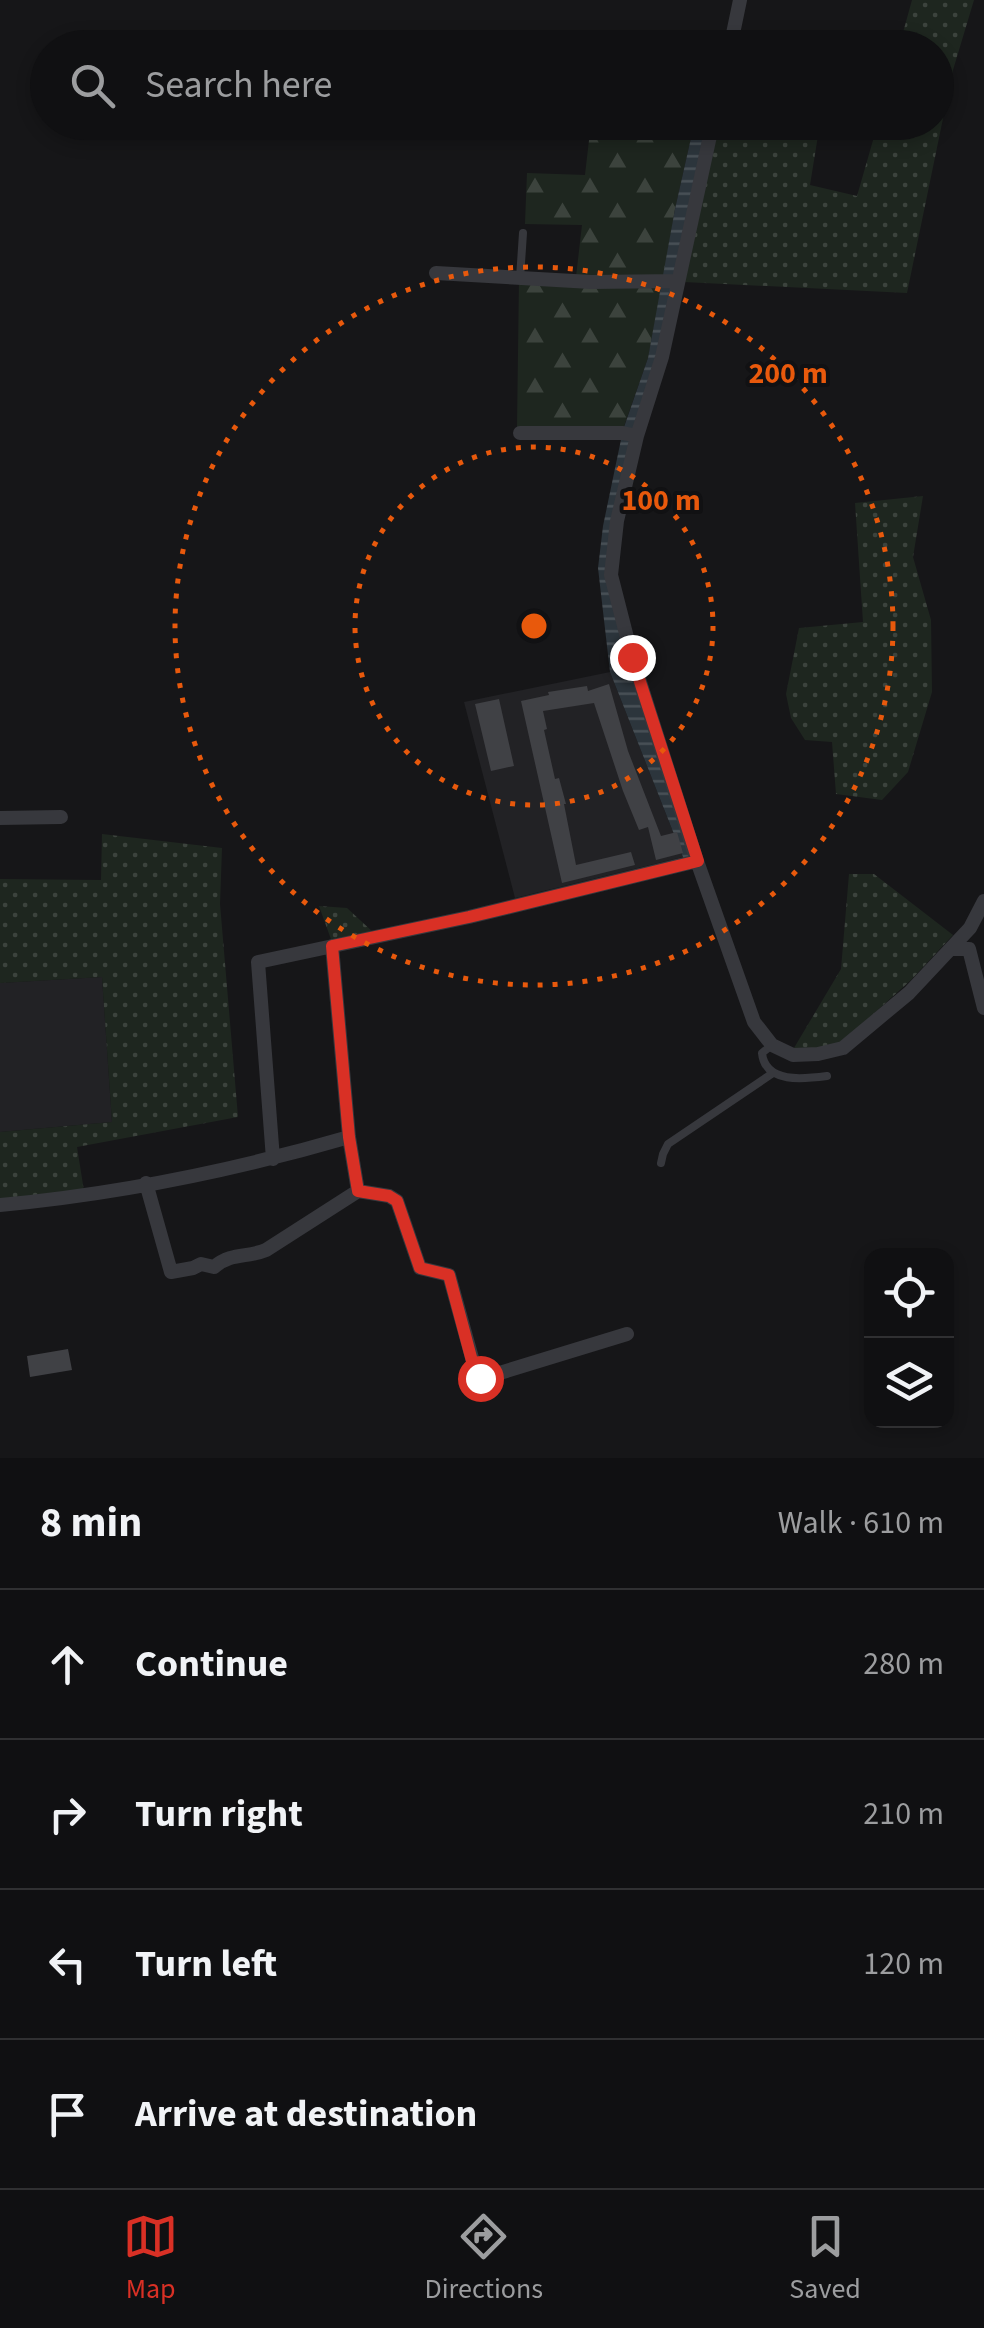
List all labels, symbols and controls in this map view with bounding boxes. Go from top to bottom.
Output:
search box [30,30,954,140]
icon: search [65,58,120,113]
text: Search here [145,58,332,112]
text: 200 m [748,352,828,395]
text: 100 m [621,479,701,522]
centre of rings [516,608,552,644]
route end [610,635,656,681]
map controls [864,1248,954,1428]
button: locate [864,1248,954,1338]
button: layers [864,1338,954,1428]
route start [458,1356,504,1402]
text: 8 min [40,1493,142,1553]
text: Walk · 610 m [778,1500,944,1546]
icon: ahead [40,1637,95,1692]
text: Continue [135,1637,288,1691]
text: 280 m [863,1641,944,1687]
icon: right [40,1787,95,1842]
text: Turn right [135,1787,303,1841]
text: 210 m [863,1791,944,1837]
icon: left [40,1937,95,1992]
text: Turn left [135,1937,277,1991]
text: 120 m [863,1941,944,1987]
icon: arrive [40,2087,95,2142]
text: Arrive at destination [135,2087,477,2141]
tab: Map [123,2209,178,2309]
tab: Directions [425,2209,543,2309]
tab: Saved [789,2209,861,2309]

